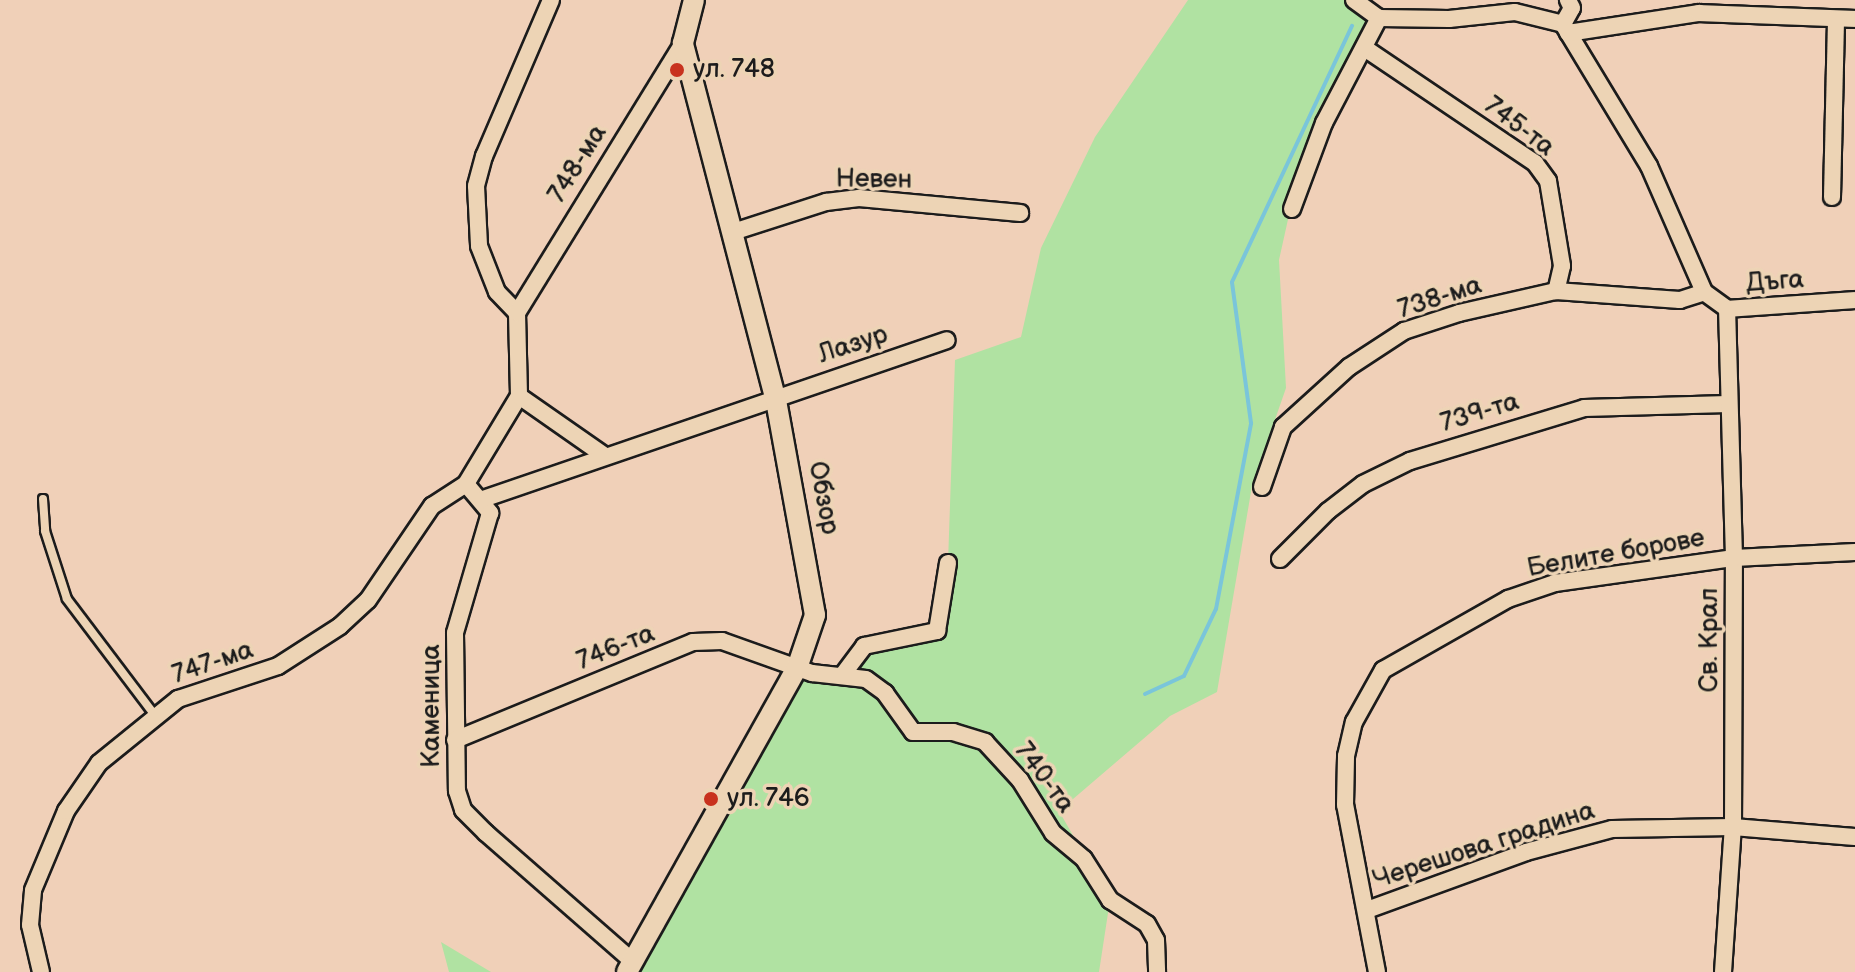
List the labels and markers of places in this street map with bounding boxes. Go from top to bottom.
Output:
place label: ул. 748 [693,54,776,86]
marker: ул. 748 [668,61,686,79]
place label: ул. 746 [727,783,810,815]
marker: ул. 746 [702,790,720,808]

